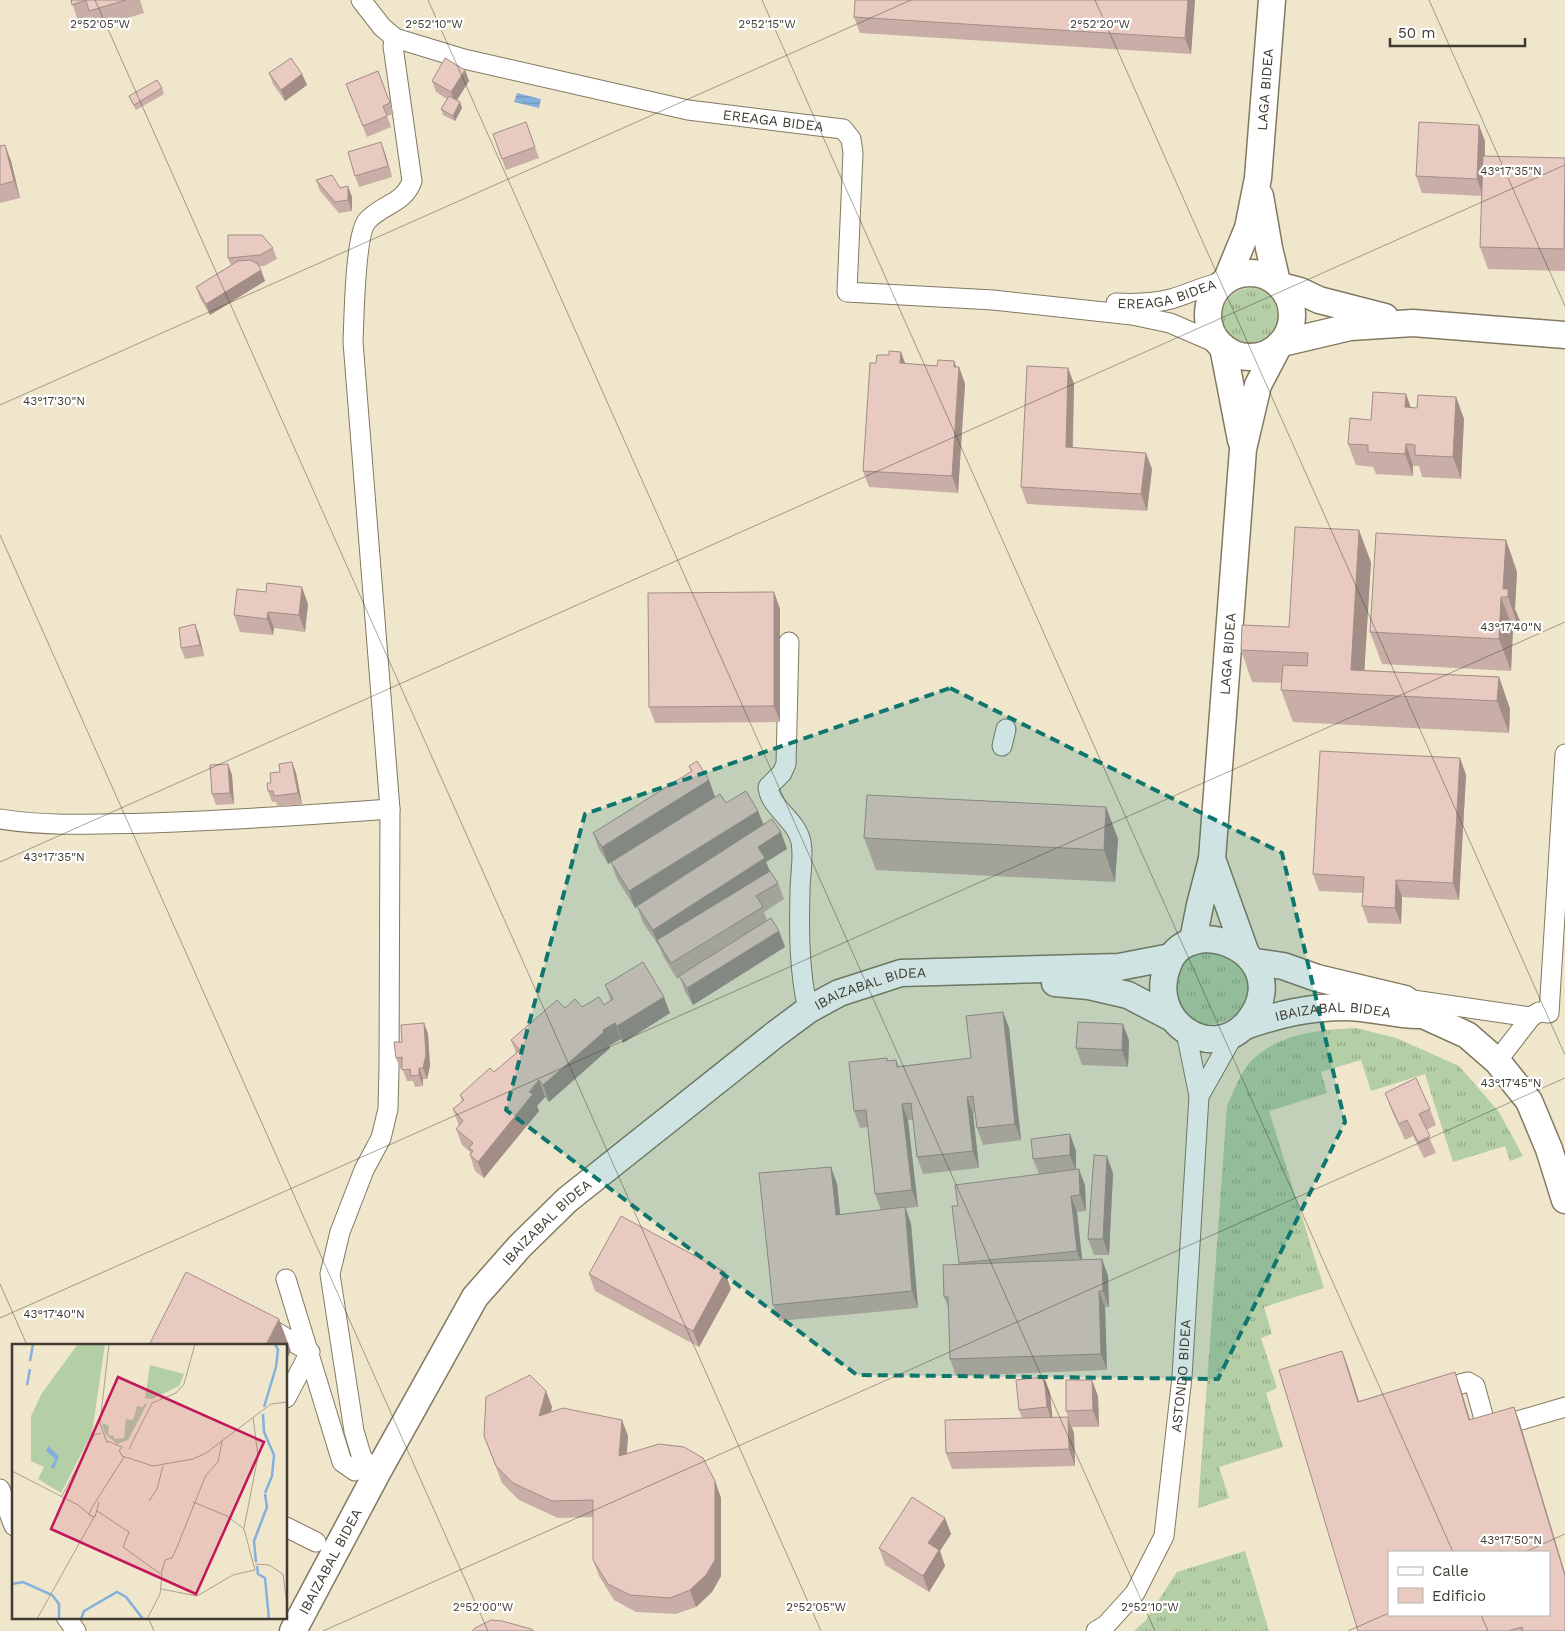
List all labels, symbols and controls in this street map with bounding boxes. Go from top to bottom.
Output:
scale bar [1390,15,1525,47]
text: 2°52'05"W [70,17,131,31]
text: 2°52'10"W [405,17,463,31]
text: 2°52'15"W [738,17,796,31]
text: 2°52'20"W [1070,17,1131,31]
text: 50 m [1398,24,1435,42]
street label: LAGA BIDEA [1254,48,1276,131]
street label: EREAGA BIDEA [722,106,825,135]
text: 43°17'35"N [1480,164,1542,178]
street label: EREAGA BIDEA [1117,276,1218,312]
text: 43°17'30"N [23,394,85,408]
street label: LAGA BIDEA [1216,612,1239,696]
text: 43°17'40"N [1480,620,1542,634]
text: 43°17'35"N [23,850,85,864]
street label: IBAIZABAL BIDEA [811,964,926,1013]
street label: IBAIZABAL BIDEA [1273,999,1392,1024]
text: 43°17'45"N [1481,1076,1541,1090]
street label: IBAIZABAL BIDEA [499,1176,594,1269]
text: 43°17'40"N [23,1307,85,1321]
street label: ASTONDO BIDEA [1168,1319,1193,1433]
inset map [12,1344,288,1618]
street label: IBAIZABAL BIDEA [295,1506,365,1617]
text: 43°17'50"N [1480,1533,1542,1547]
legend [1388,1551,1550,1616]
text: Calle [1432,1562,1469,1580]
text: Edificio [1432,1587,1486,1605]
text: 2°52'00"W [453,1600,514,1614]
text: 2°52'05"W [786,1600,847,1614]
text: 2°52'10"W [1121,1600,1179,1614]

